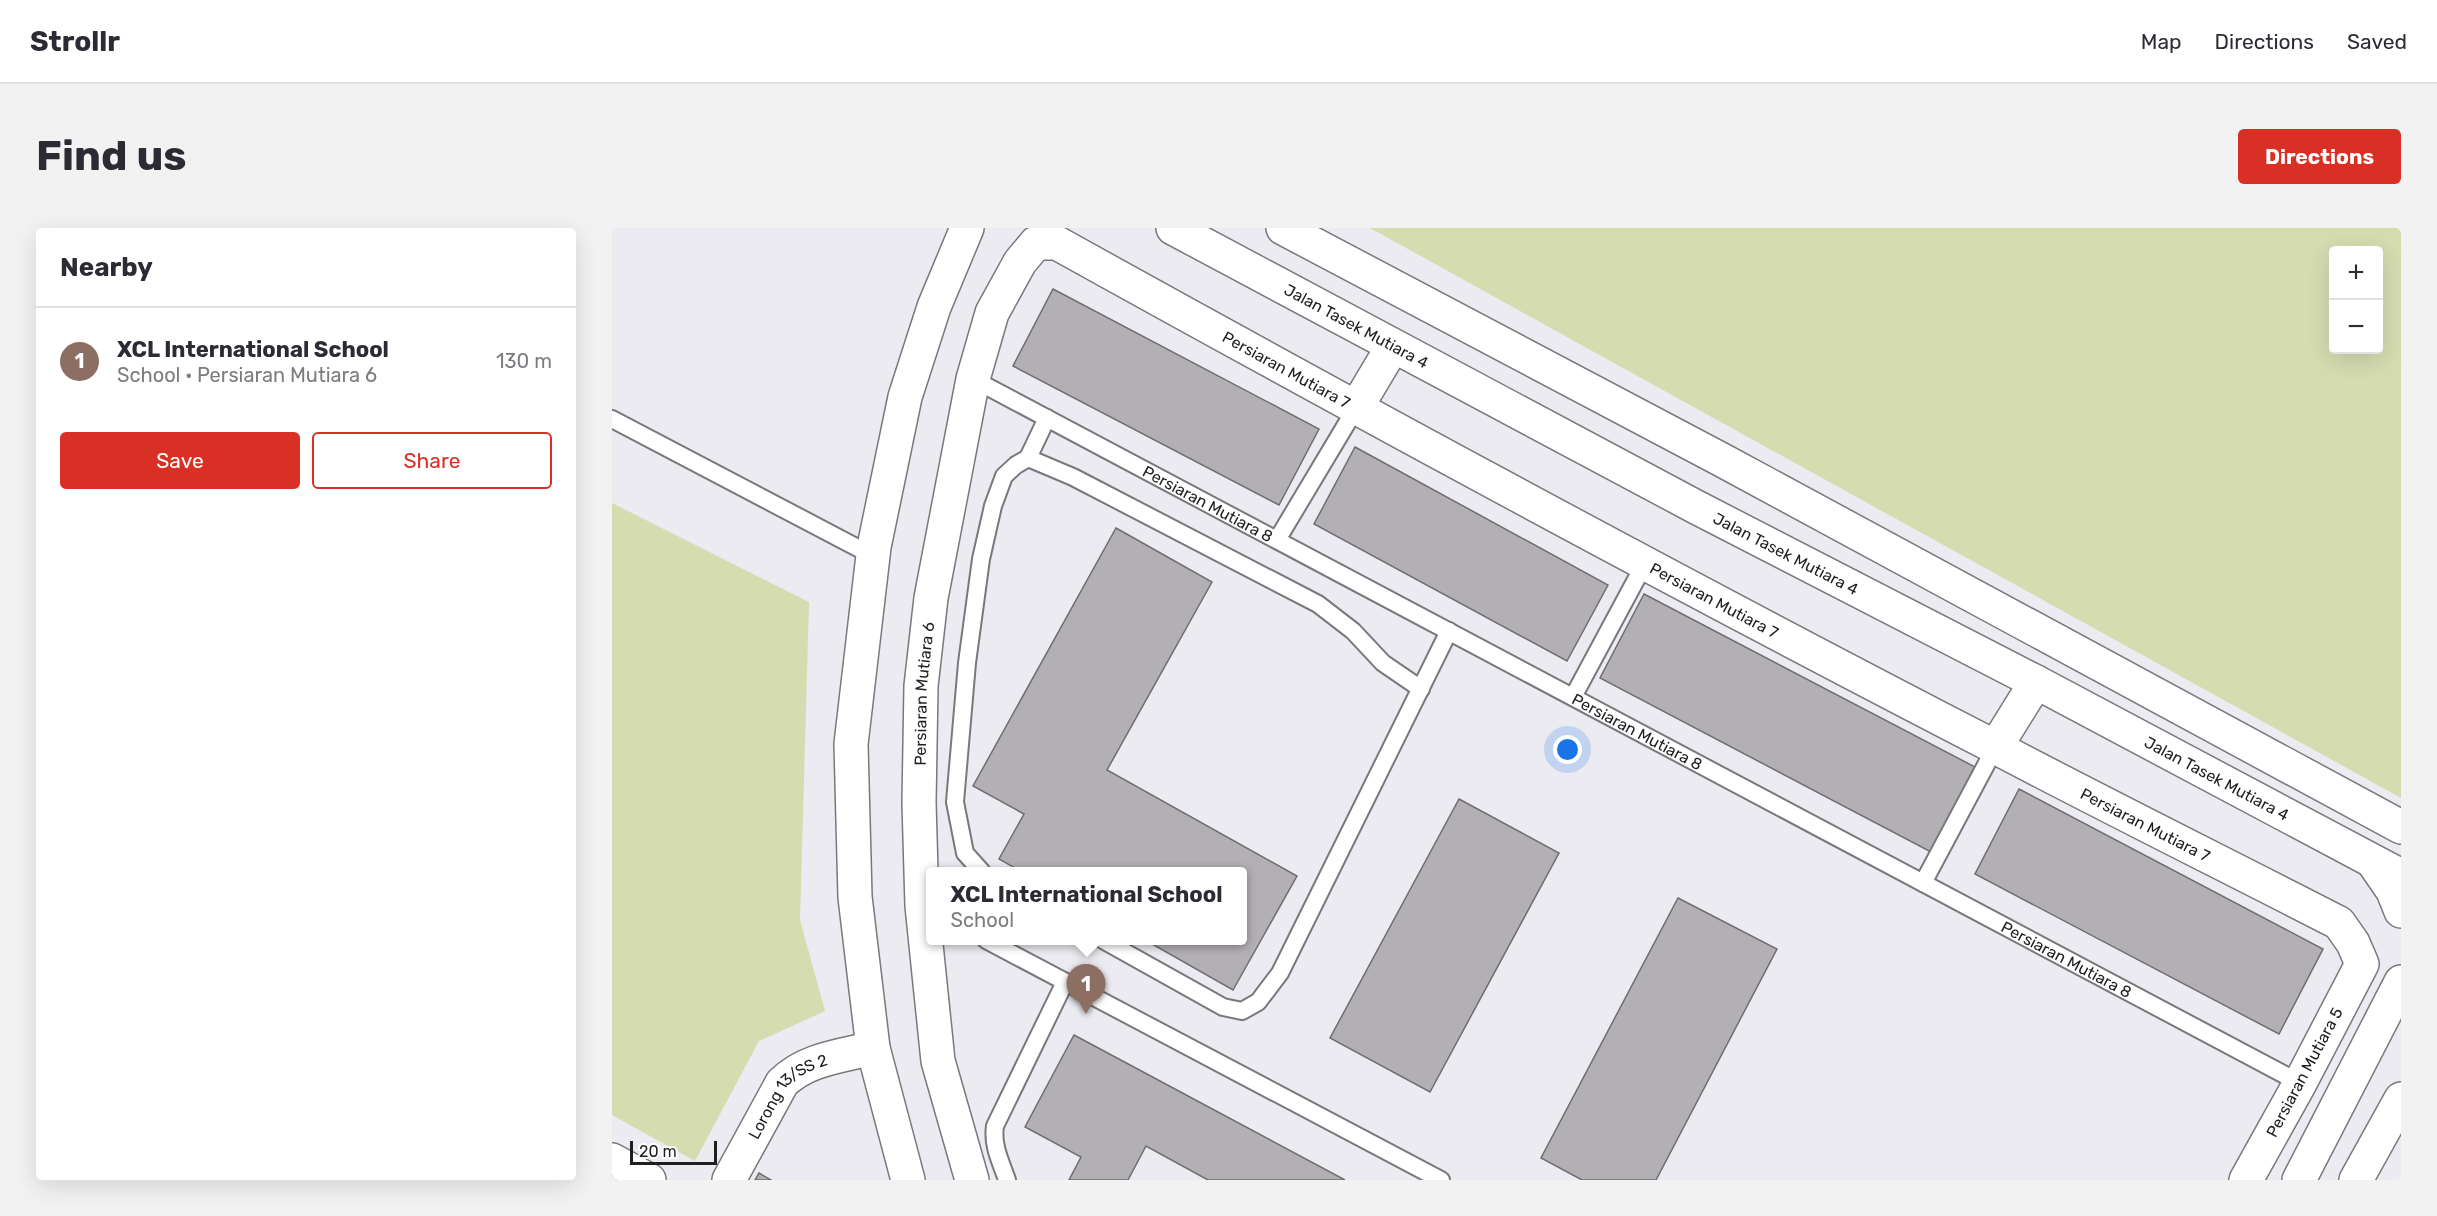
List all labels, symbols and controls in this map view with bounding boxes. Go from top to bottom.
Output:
text: Strollr [30,25,120,58]
text: Map [2141,29,2182,54]
text: Directions [2215,29,2314,54]
text: Saved [2347,29,2407,54]
button: Directions [2238,129,2401,184]
text: Find us [36,131,187,181]
map controls [2329,246,2383,354]
button: + [2329,246,2383,300]
text: Nearby [60,252,153,283]
street label: Jalan Tasek Mutiara 4 [1281,280,1432,373]
button: − [2329,300,2383,354]
street label: Persiaran Mutiara 7 [1219,327,1353,413]
text: XCL International School [117,336,389,363]
text: 1 [75,349,84,373]
text: 130 m [496,349,552,373]
text: School · Persiaran Mutiara 6 [117,363,377,387]
button: Save [60,432,300,489]
button: Share [312,432,552,489]
street label: Persiaran Mutiara 8 [1139,462,1276,546]
street label: Jalan Tasek Mutiara 4 [1710,509,1862,599]
street label: Persiaran Mutiara 7 [1647,559,1782,642]
street label: Persiaran Mutiara 6 [911,621,938,766]
street label: Persiaran Mutiara 8 [1569,690,1705,774]
street label: Jalan Tasek Mutiara 4 [2141,732,2292,825]
your location [1553,735,1582,764]
street label: Persiaran Mutiara 7 [2077,784,2213,866]
popup [926,867,1247,945]
text: XCL International School [951,881,1222,908]
text: School [951,908,1014,932]
street label: Persiaran Mutiara 8 [1998,917,2135,1002]
pin: 1 [1066,964,1106,1014]
street label: Persiaran Mutiara 5 [2262,1004,2347,1140]
street label: Lorong 13/SS 2 [744,1050,830,1142]
scale bar [630,1138,717,1166]
text: 20 m [639,1142,677,1161]

